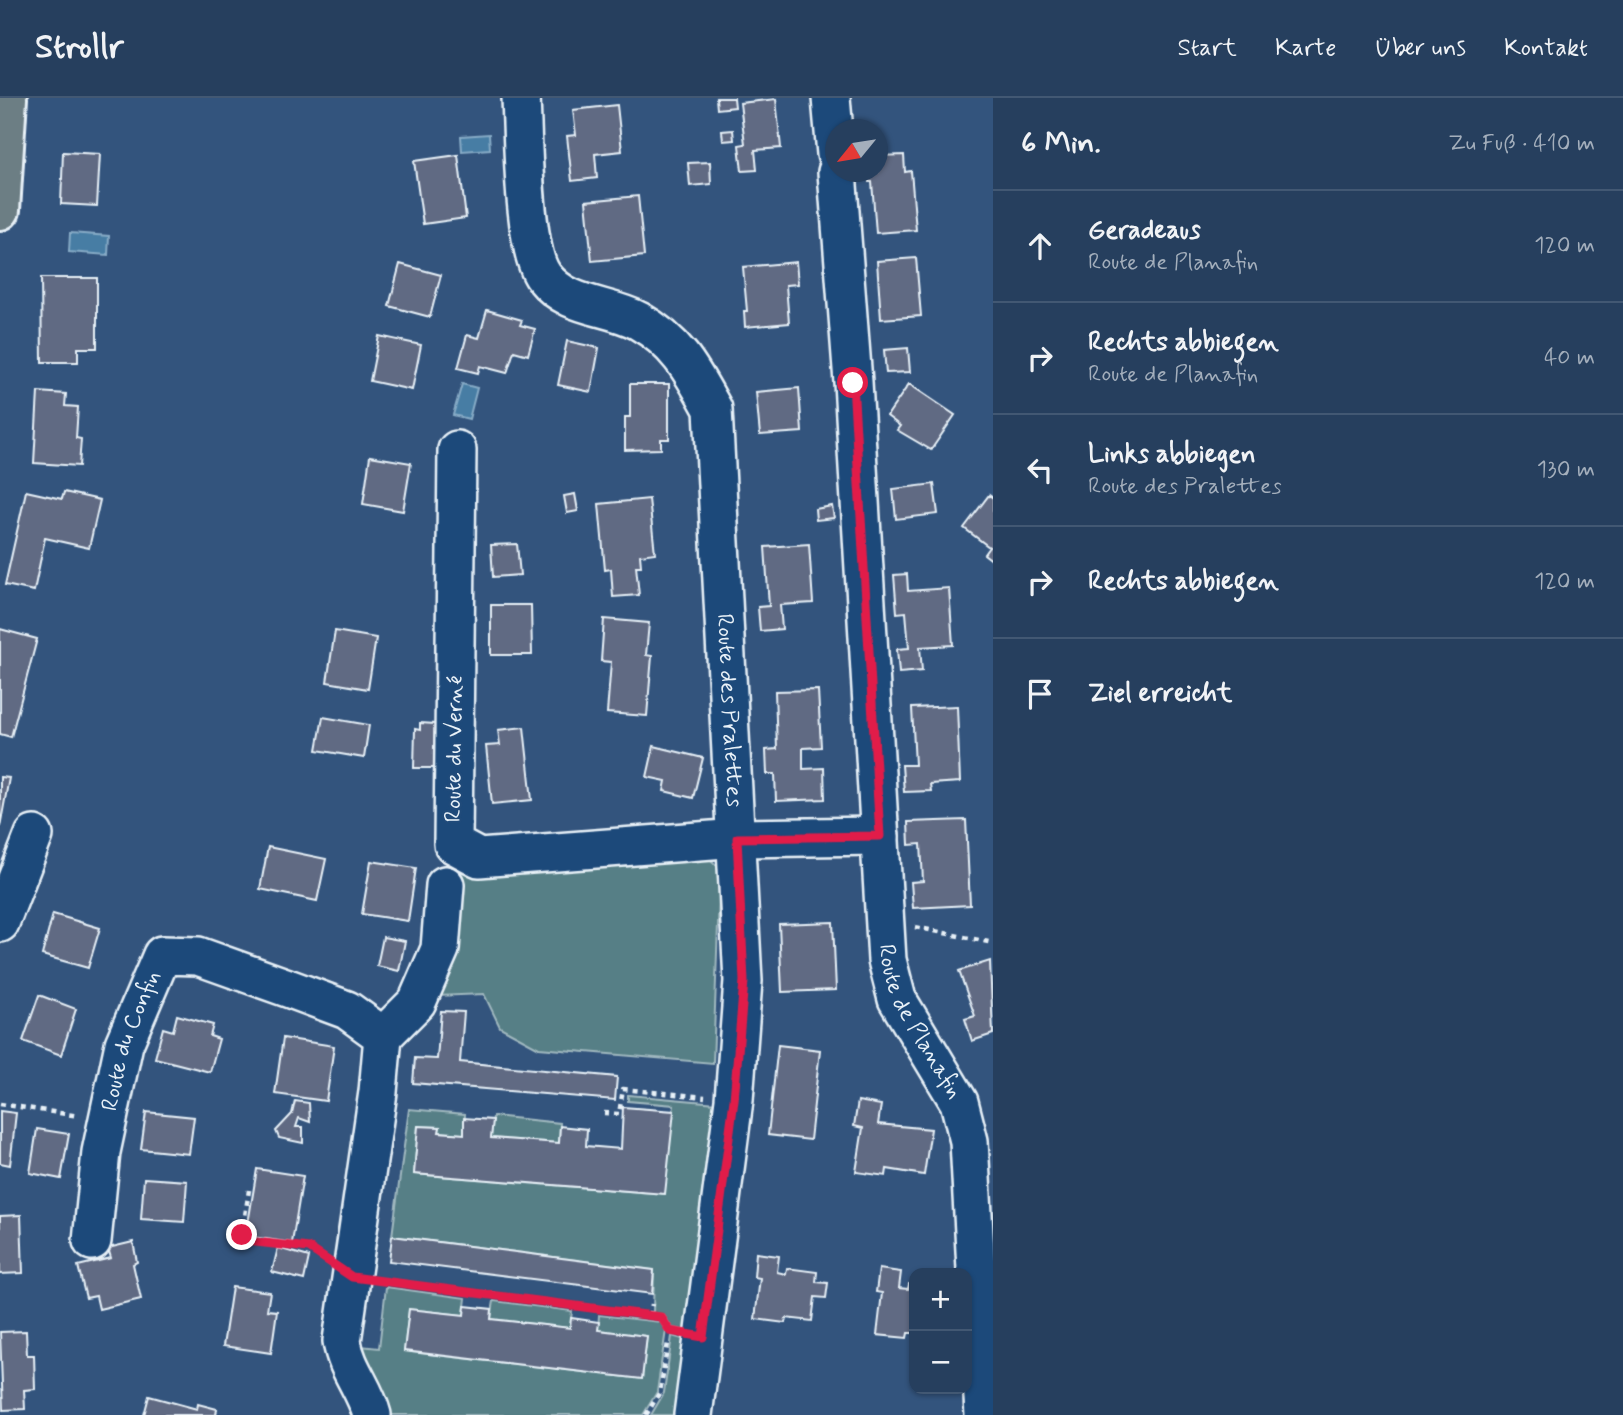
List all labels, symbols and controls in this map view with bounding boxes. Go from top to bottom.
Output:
text: Strollr [35,26,124,70]
text: Start [1177,33,1237,64]
text: Karte [1275,33,1336,64]
text: Über uns [1374,33,1466,64]
text: Kontakt [1504,33,1588,64]
north arrow [825,119,888,182]
text: 6 Min. [1021,124,1101,163]
text: Zu Fuß · 410 m [1448,129,1595,159]
text: Geradeaus [1088,214,1201,248]
icon: ahead [1021,227,1059,265]
text: 120 m [1534,231,1595,261]
text: Route de Planafin [1088,248,1258,278]
text: Rechts abbiegen [1088,326,1279,360]
icon: right [1021,339,1059,377]
text: 40 m [1544,343,1595,373]
text: Route de Planafin [1088,360,1258,390]
route start [837,367,868,398]
text: Links abbiegen [1088,438,1256,472]
icon: left [1021,451,1059,489]
text: 130 m [1537,455,1595,485]
text: Route des Pralettes [1088,472,1282,502]
icon: right [1021,563,1059,601]
text: Rechts abbiegen [1088,565,1279,599]
text: 120 m [1534,567,1595,597]
street label: Route des Pralettes [709,613,749,808]
street label: Route du Verné [439,675,471,823]
icon: arrive [1021,675,1059,713]
text: Ziel erreicht [1088,677,1232,711]
street label: Route de Planafin [871,943,969,1105]
street label: Route du Confin [95,966,169,1114]
route end [226,1219,257,1250]
map controls [909,1268,972,1394]
button: + [909,1268,972,1331]
button: − [909,1331,972,1394]

